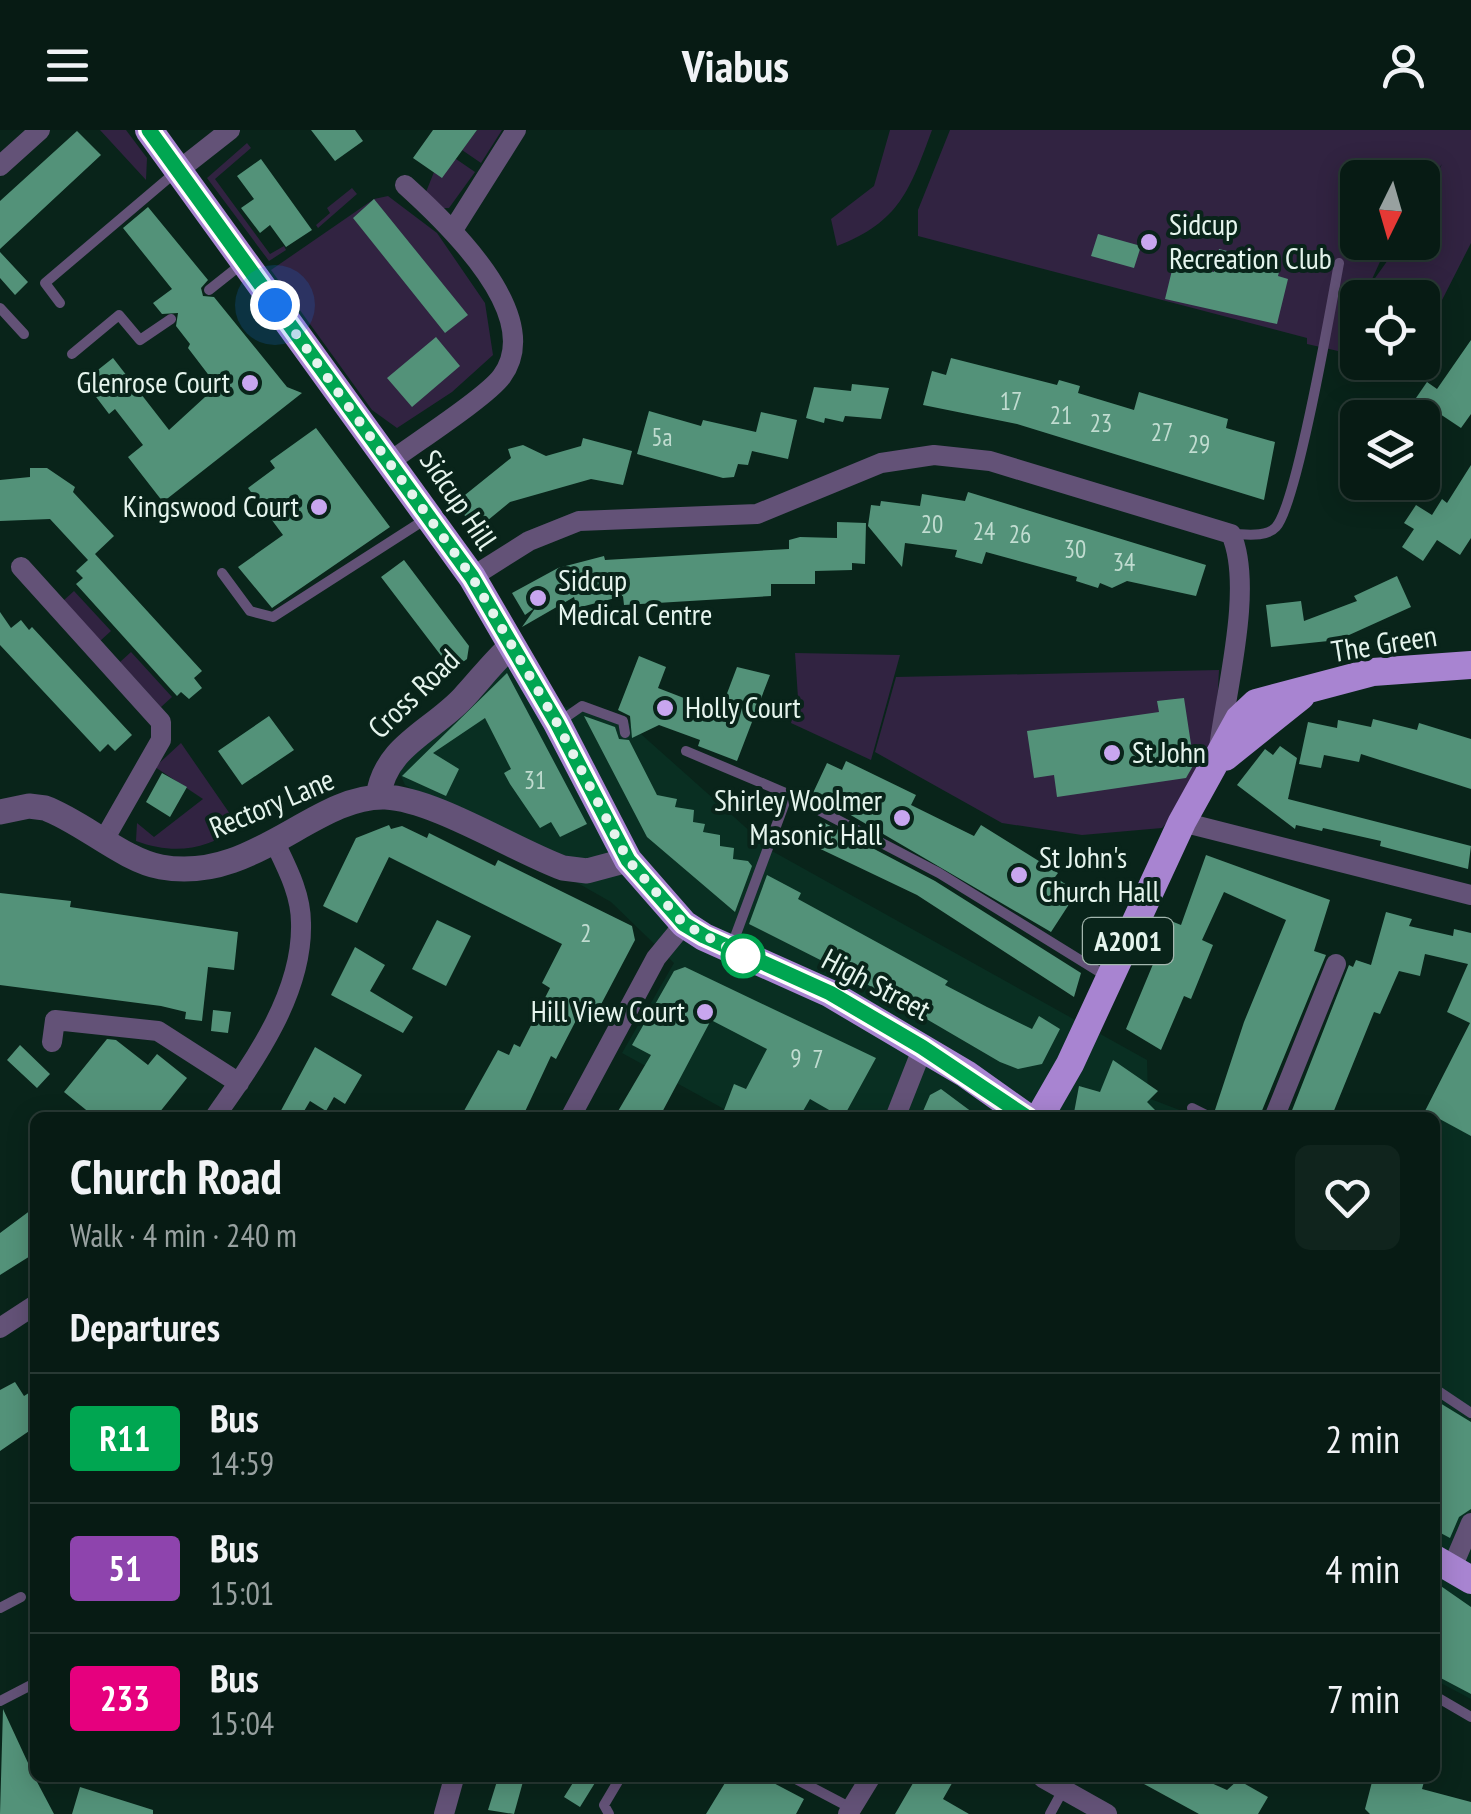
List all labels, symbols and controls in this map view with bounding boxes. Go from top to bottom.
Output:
text: Viabus [682,36,789,94]
icon: menu [40,38,95,93]
icon: person [1376,38,1431,93]
north arrow [1340,160,1440,260]
map controls [1340,160,1440,500]
place label: Sidcup Recreation Club [1169,204,1332,277]
marker: Sidcup Recreation Club [1138,231,1160,253]
your location [250,280,300,330]
button: locate [1340,280,1440,380]
place label: Glenrose Court [77,362,231,401]
marker: Glenrose Court [239,372,261,394]
house number: 17 [1000,385,1022,417]
house number: 21 [1050,399,1072,431]
button: layers [1340,400,1440,500]
house number: 23 [1090,407,1112,439]
house number: 27 [1151,416,1173,448]
house number: 5a [651,421,673,453]
house number: 29 [1188,428,1210,460]
street label: Sidcup Hill [412,442,507,557]
place label: Kingswood Court [123,486,300,525]
marker: Kingswood Court [308,496,330,518]
house number: 20 [921,508,943,540]
house number: 24 [973,515,995,547]
house number: 26 [1009,518,1031,550]
house number: 30 [1064,533,1086,565]
house number: 34 [1113,546,1135,578]
place label: Sidcup Medical Centre [558,560,712,633]
marker: Sidcup Medical Centre [527,587,549,609]
street label: The Green [1328,615,1439,670]
street label: Cross Road [359,640,467,746]
place label: Holly Court [685,687,802,726]
marker: Holly Court [654,697,676,719]
place label: St John [1132,732,1206,771]
marker: St John [1101,742,1123,764]
street label: Rectory Lane [203,759,340,846]
house number: 31 [524,764,546,796]
place label: Shirley Woolmer Masonic Hall [714,780,883,853]
marker: Shirley Woolmer Masonic Hall [891,807,913,829]
place label: St John's Church Hall [1039,837,1159,910]
marker: St John's Church Hall [1008,864,1030,886]
house number: 2 [580,917,592,949]
road number: A2001 [1083,918,1173,964]
unlabelled marker [722,935,764,977]
street label: High Street [816,939,938,1029]
place label: Hill View Court [531,991,686,1030]
marker: Hill View Court [694,1001,716,1023]
house number: 9 [790,1042,802,1074]
house number: 7 [812,1043,824,1075]
text: Church Road [70,1145,282,1207]
button: heart [1295,1145,1400,1250]
text: Walk · 4 min · 240 m [70,1214,297,1256]
text: Departures [70,1302,220,1351]
text: Bus [210,1393,259,1442]
text: 2 min [1325,1414,1400,1463]
text: R11 [99,1415,151,1461]
text: 14:59 [210,1442,274,1484]
text: Bus [210,1523,259,1572]
text: 4 min [1325,1544,1400,1593]
text: 51 [108,1545,142,1591]
text: 15:01 [210,1572,274,1614]
text: Bus [210,1653,259,1702]
text: 7 min [1327,1674,1400,1723]
text: 233 [100,1675,150,1721]
text: 15:04 [210,1702,274,1744]

